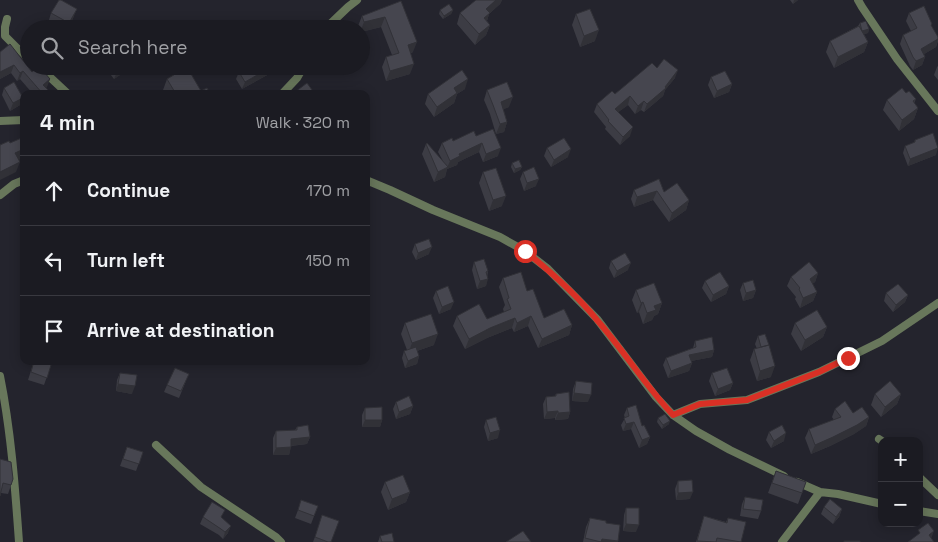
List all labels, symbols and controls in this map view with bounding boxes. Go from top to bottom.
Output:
search box [20,20,370,75]
icon: search [38,34,66,62]
text: Search here [78,35,188,60]
text: 4 min [40,109,95,136]
text: Walk · 320 m [256,112,350,133]
icon: ahead [40,177,68,205]
text: Continue [87,178,170,203]
text: 170 m [306,180,350,201]
route start [514,240,537,263]
icon: left [40,247,68,275]
text: Turn left [87,248,165,273]
text: 150 m [306,250,350,271]
icon: arrive [40,317,68,345]
text: Arrive at destination [87,318,275,343]
route end [837,347,860,370]
map controls [878,437,923,527]
button: + [878,437,923,482]
button: − [878,482,923,527]

